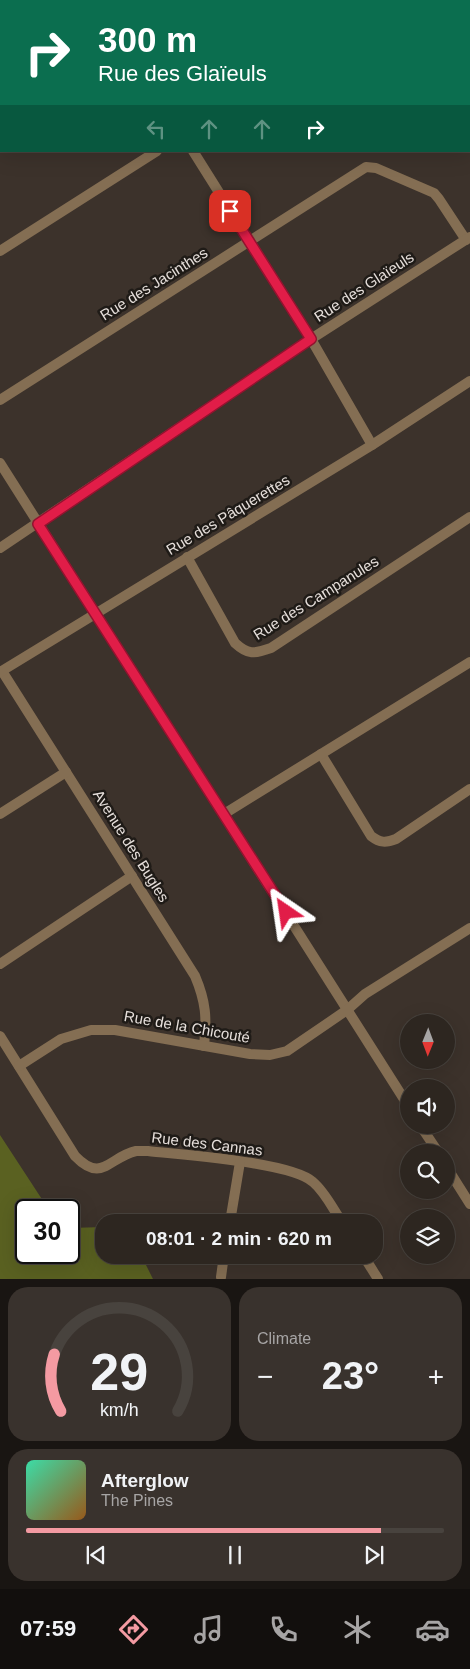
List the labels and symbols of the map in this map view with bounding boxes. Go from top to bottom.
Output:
pin [209,190,251,232]
street label: Rue des Jacinthes [97,244,211,323]
street label: Rue des Glaïeuls [311,248,417,325]
street label: Rue des Pâquerettes [163,471,293,558]
street label: Rue des Campanules [250,552,381,643]
street label: Avenue des Bugles [90,787,173,905]
position arrow [259,885,311,937]
street label: Rue de la Chicouté [123,1007,251,1046]
north arrow [400,1014,455,1069]
street label: Rue des Cannas [151,1128,264,1159]
speed limit sign: 30 [15,1199,80,1264]

